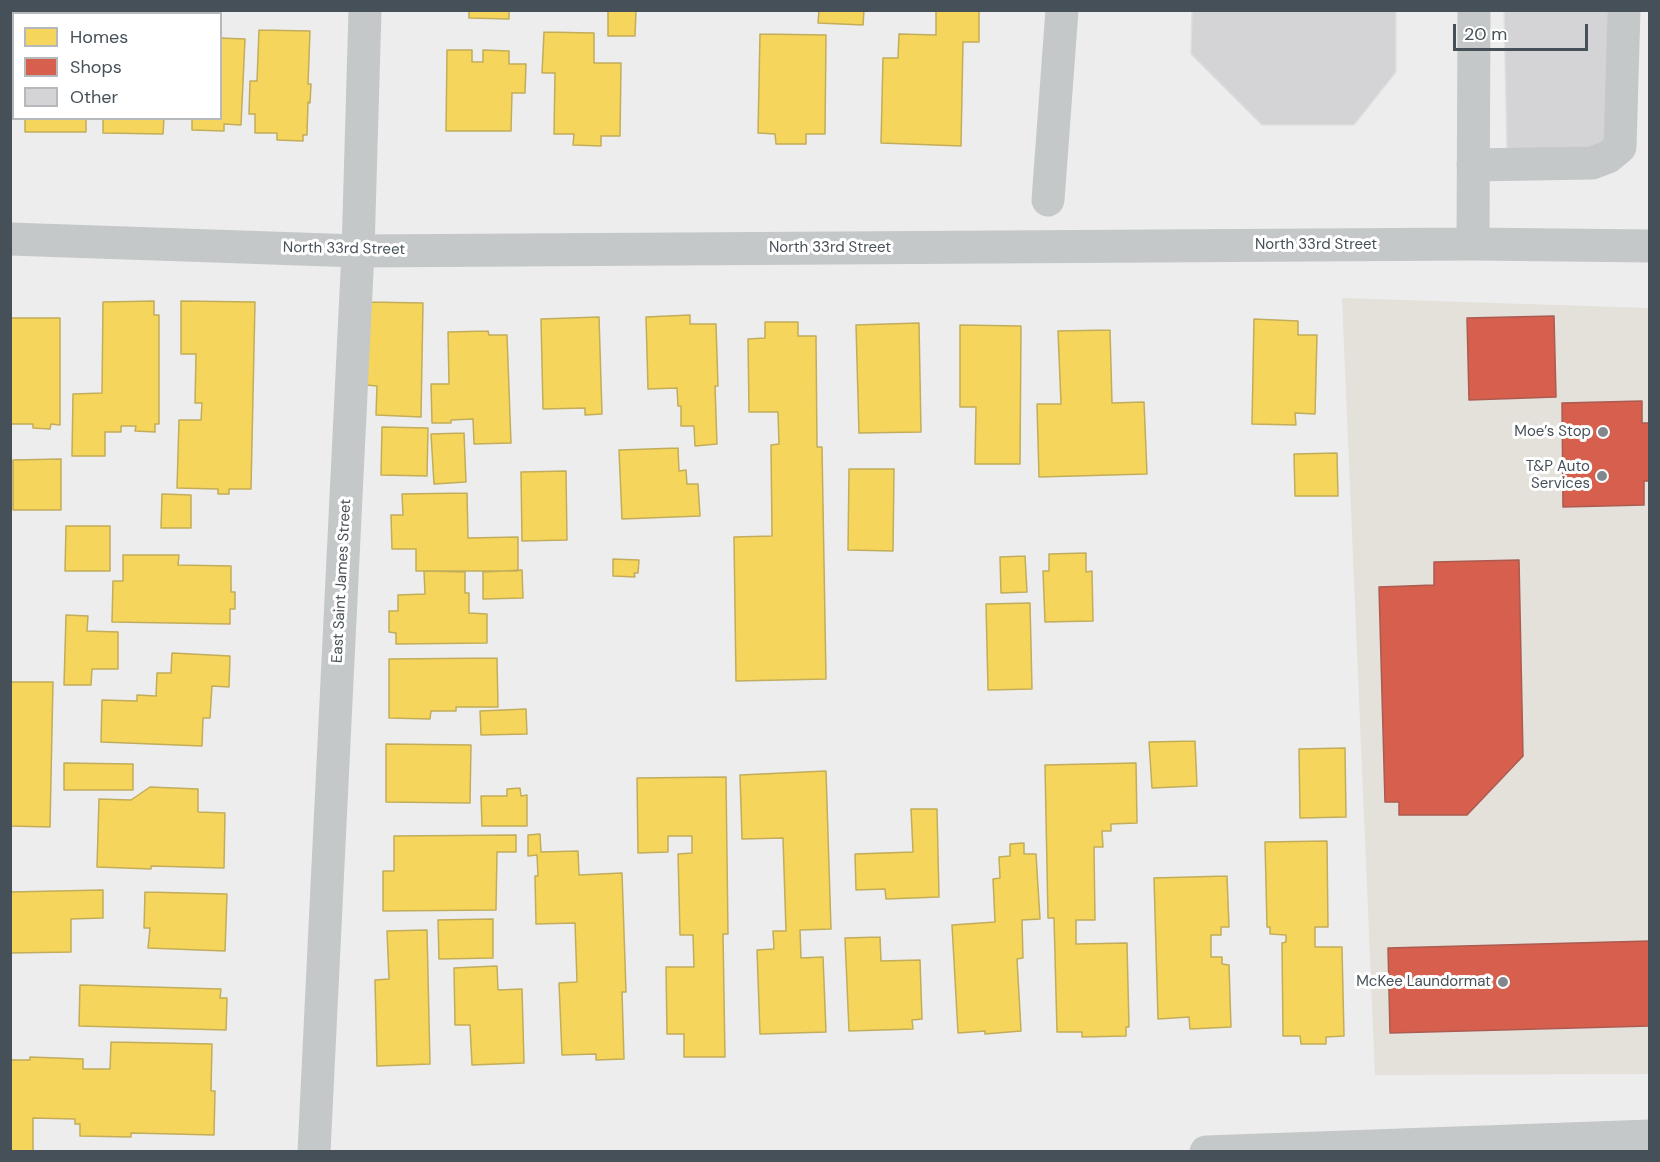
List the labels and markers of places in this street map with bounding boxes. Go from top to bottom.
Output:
place label: Moe’s Stop [1514,423,1591,441]
marker: Moe’s Stop [1596,425,1610,439]
place label: T&P Auto Services [1526,458,1590,493]
marker: T&P Auto Services [1595,469,1609,483]
place label: McKee Laundormat [1356,973,1491,991]
marker: McKee Laundormat [1496,975,1510,989]

